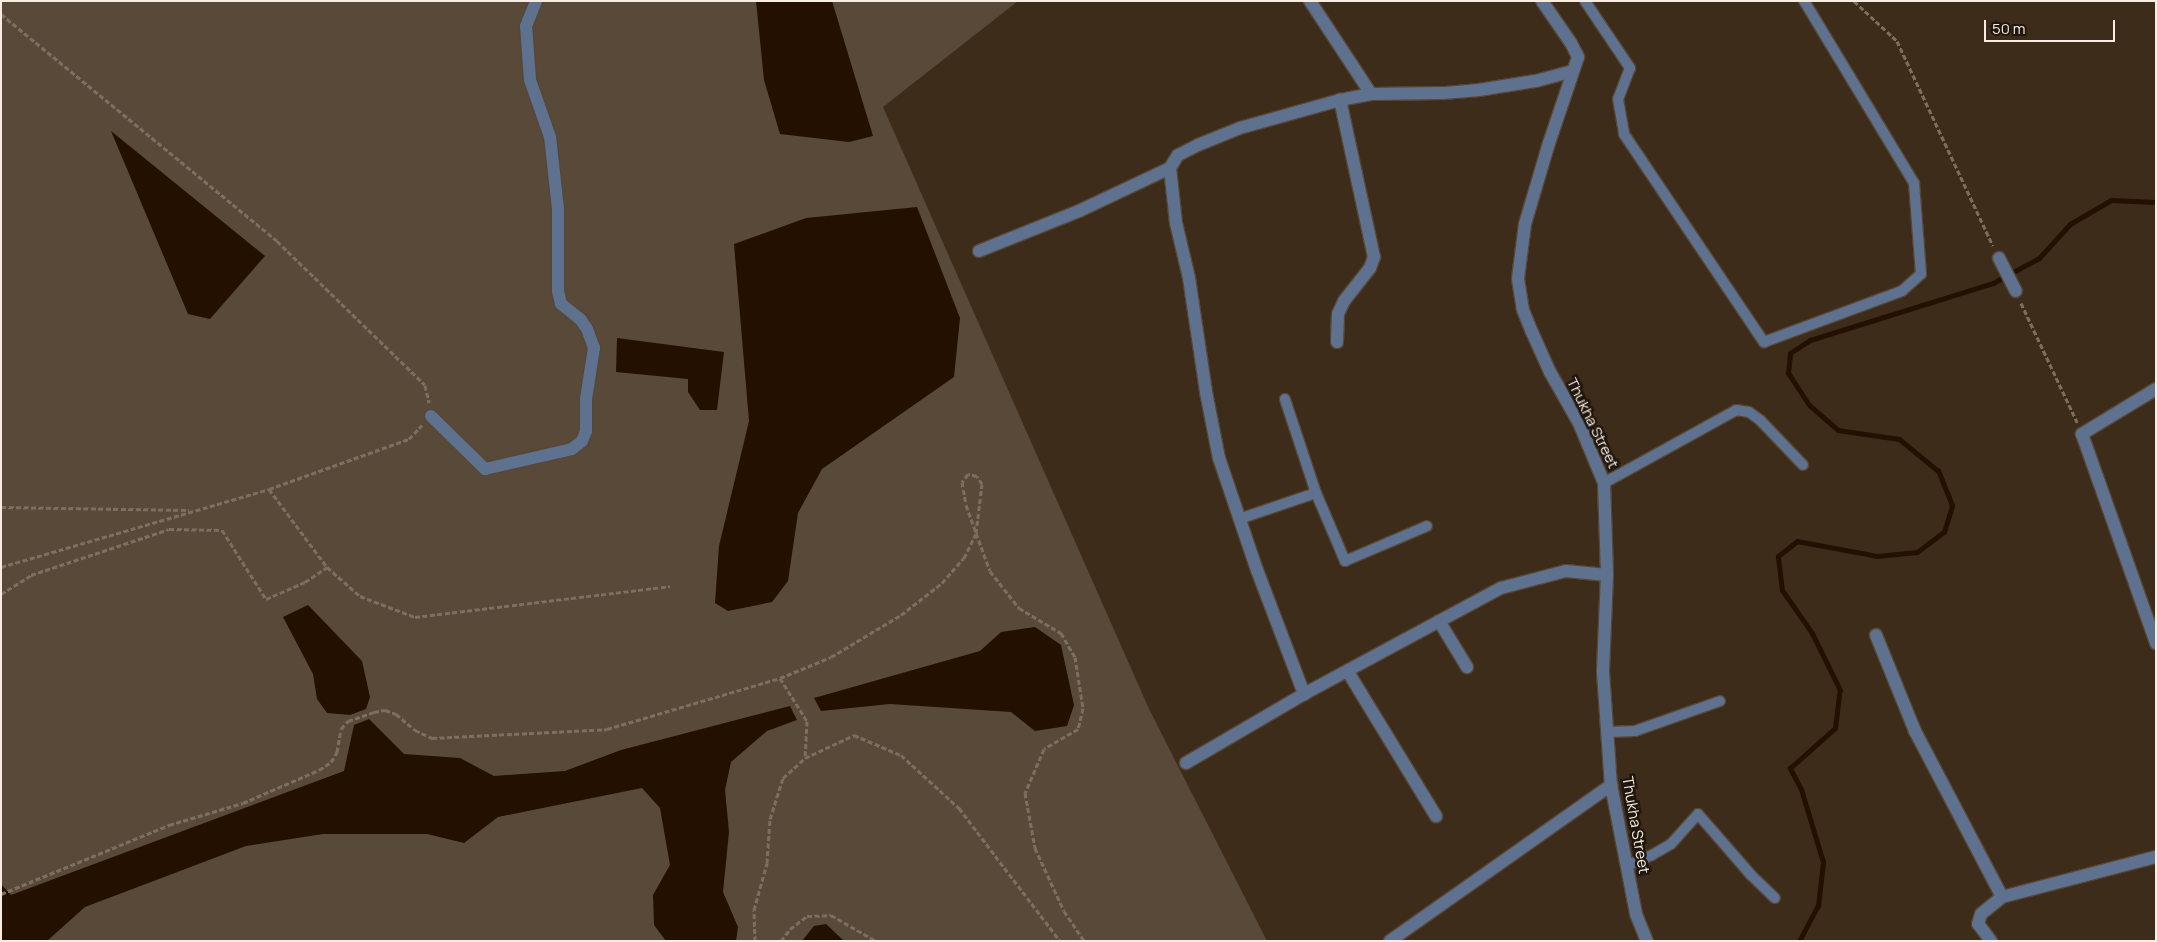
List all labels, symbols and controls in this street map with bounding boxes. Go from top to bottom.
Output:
scale bar [1987,10,2118,42]
text: 50 m [1992,18,2026,39]
street label: Thukha Street [1563,375,1623,471]
street label: Thukha Street [1619,775,1653,875]

